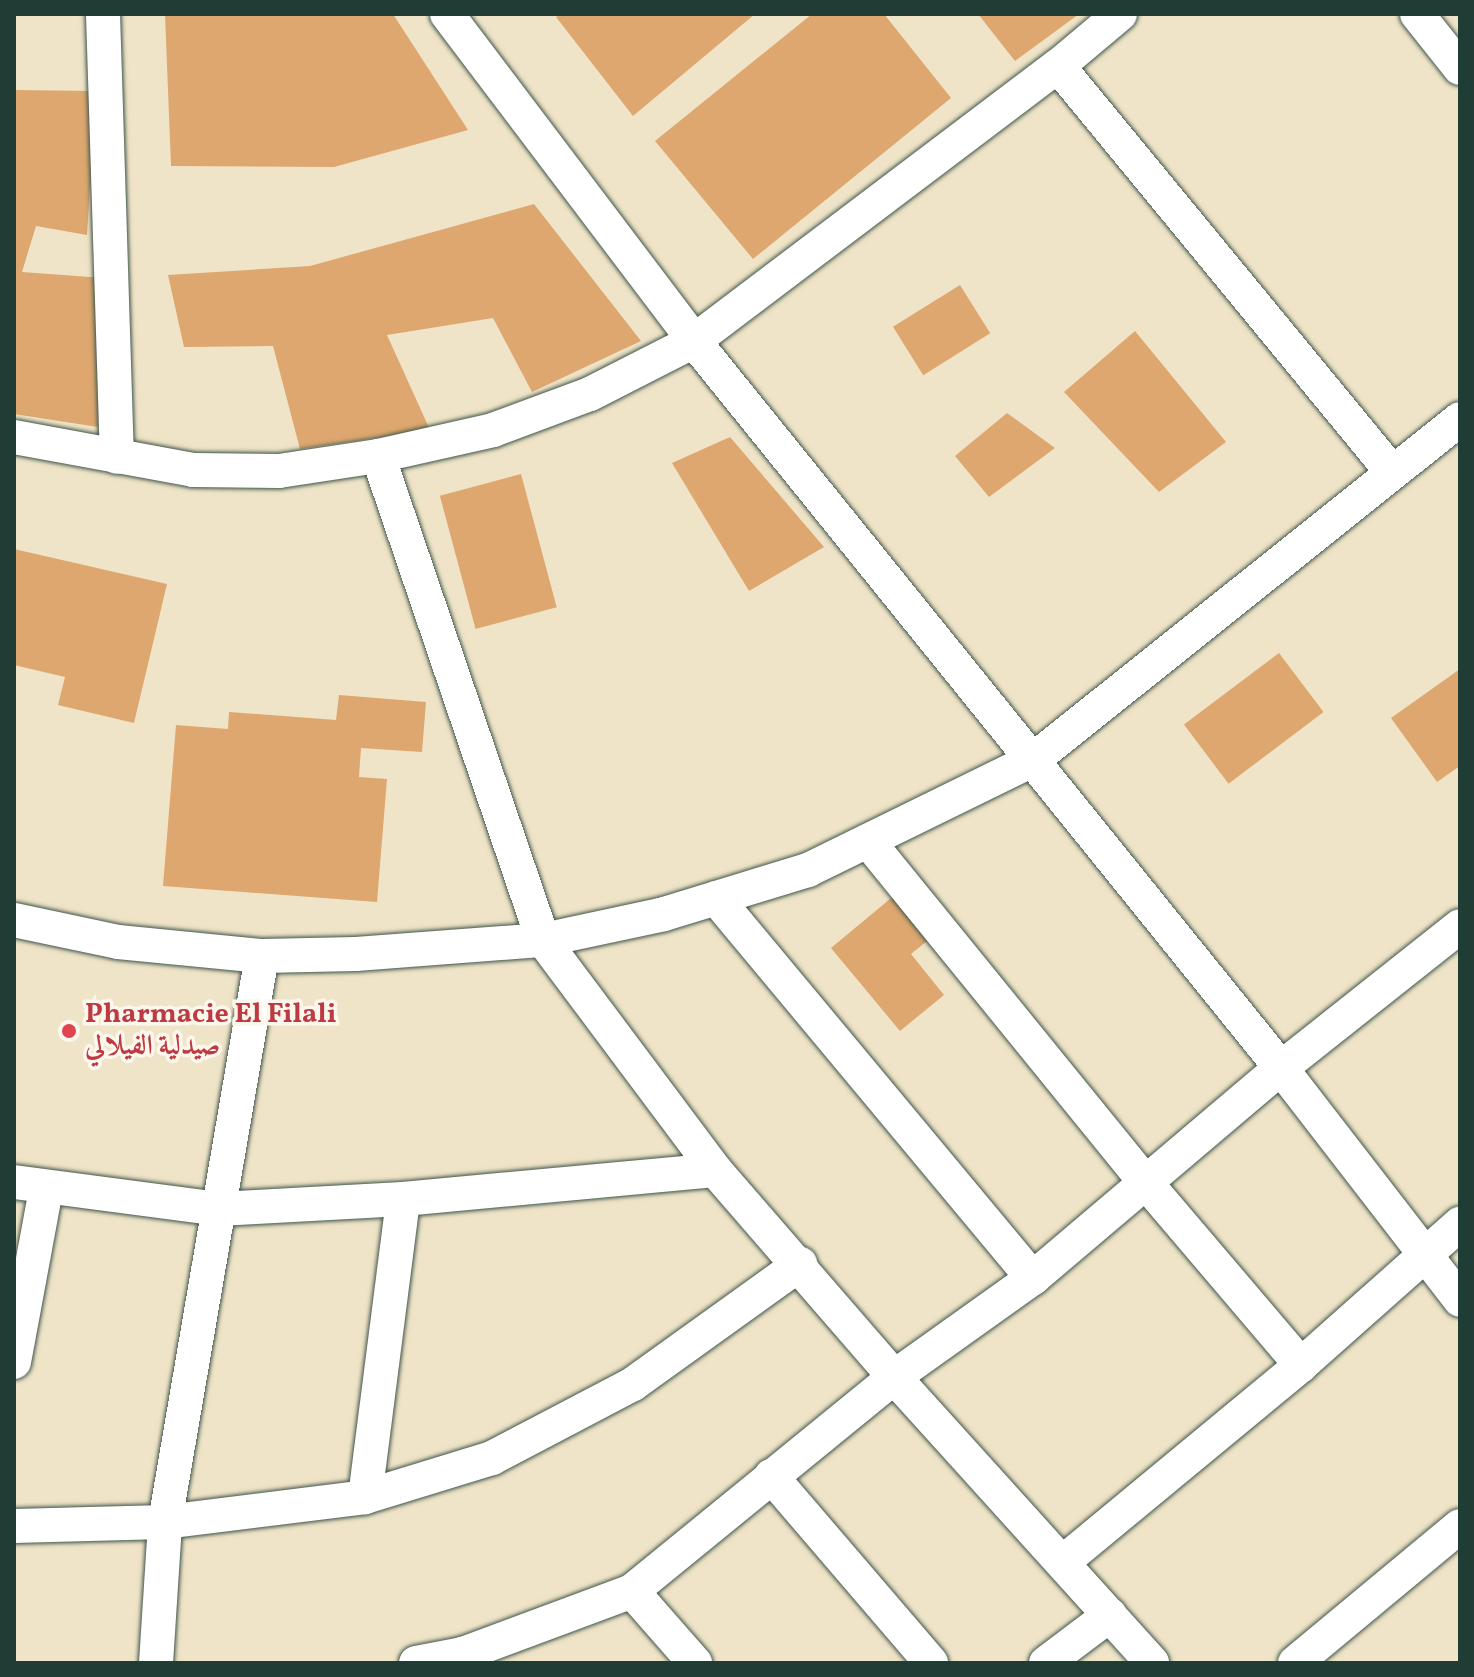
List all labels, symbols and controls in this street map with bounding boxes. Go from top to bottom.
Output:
place label: Pharmacie El Filali صيدلية الفيلالي [85,998,337,1064]
marker: Pharmacie El Filali صيدلية الفيلالي [60,1022,78,1040]

